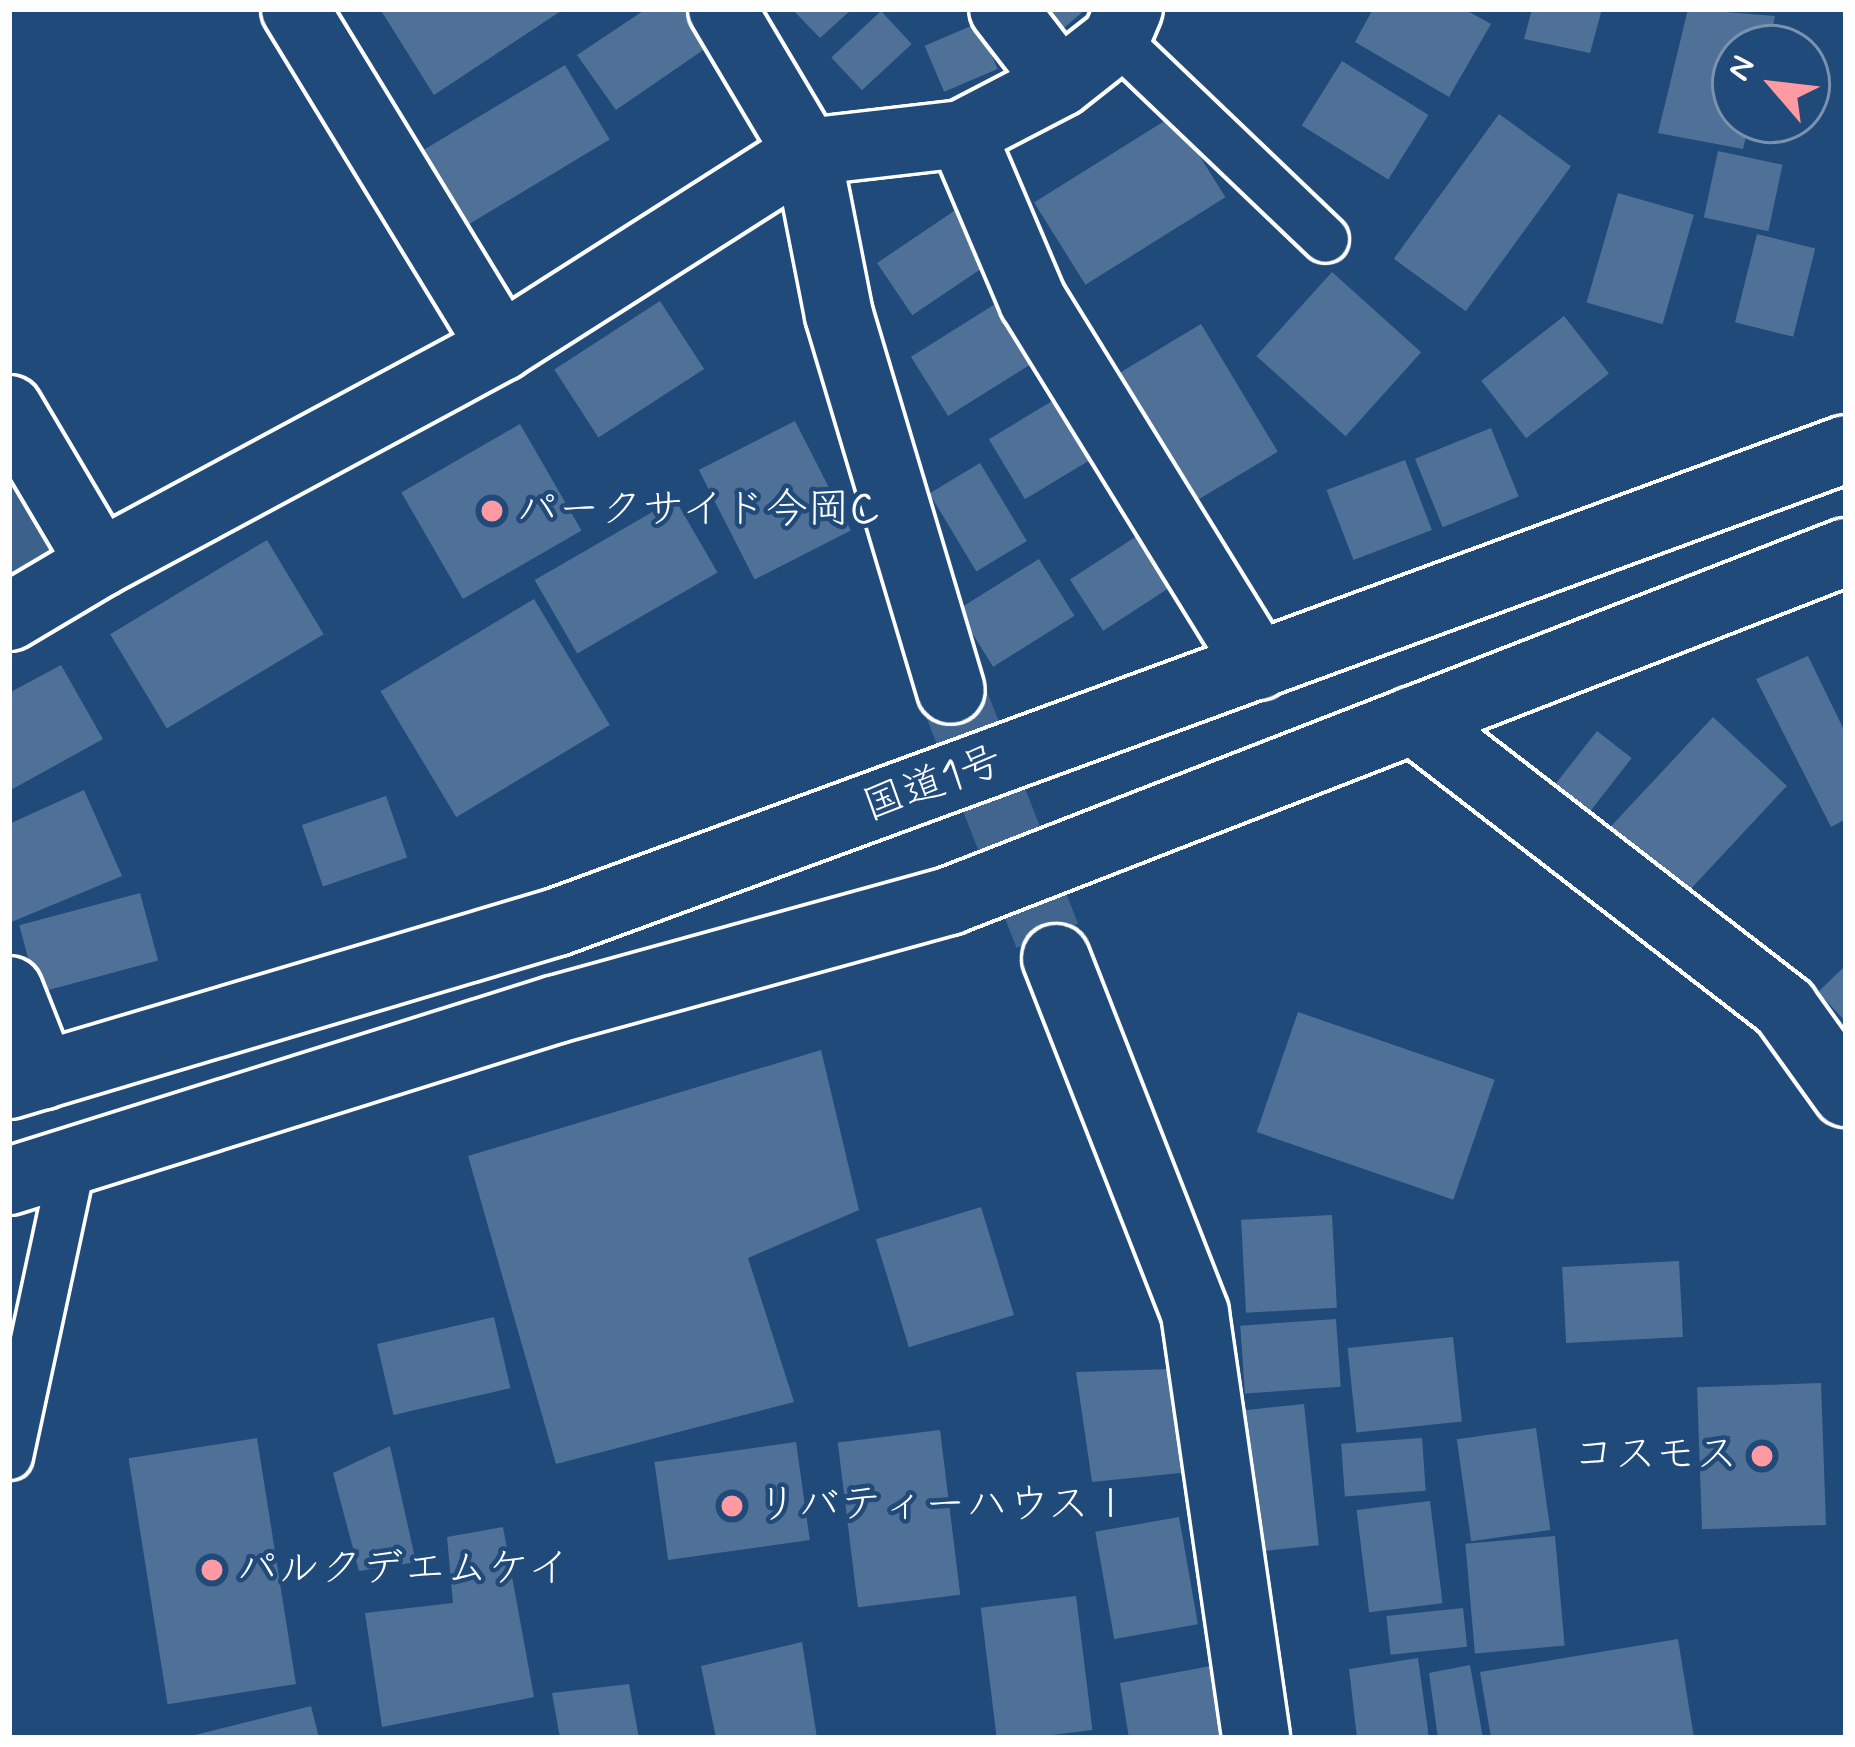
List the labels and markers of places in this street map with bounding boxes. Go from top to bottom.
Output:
place label: パークサイド今岡C [516,486,882,536]
marker: パークサイド今岡C [479,498,505,524]
place label: コスモス [1570,1431,1738,1481]
marker: コスモス [1749,1443,1775,1469]
place label: リバティーハウスⅠ [756,1481,1134,1531]
marker: リバティーハウスⅠ [719,1493,745,1519]
place label: パルクデエムケイ [236,1545,572,1595]
marker: パルクデエムケイ [199,1557,225,1583]

